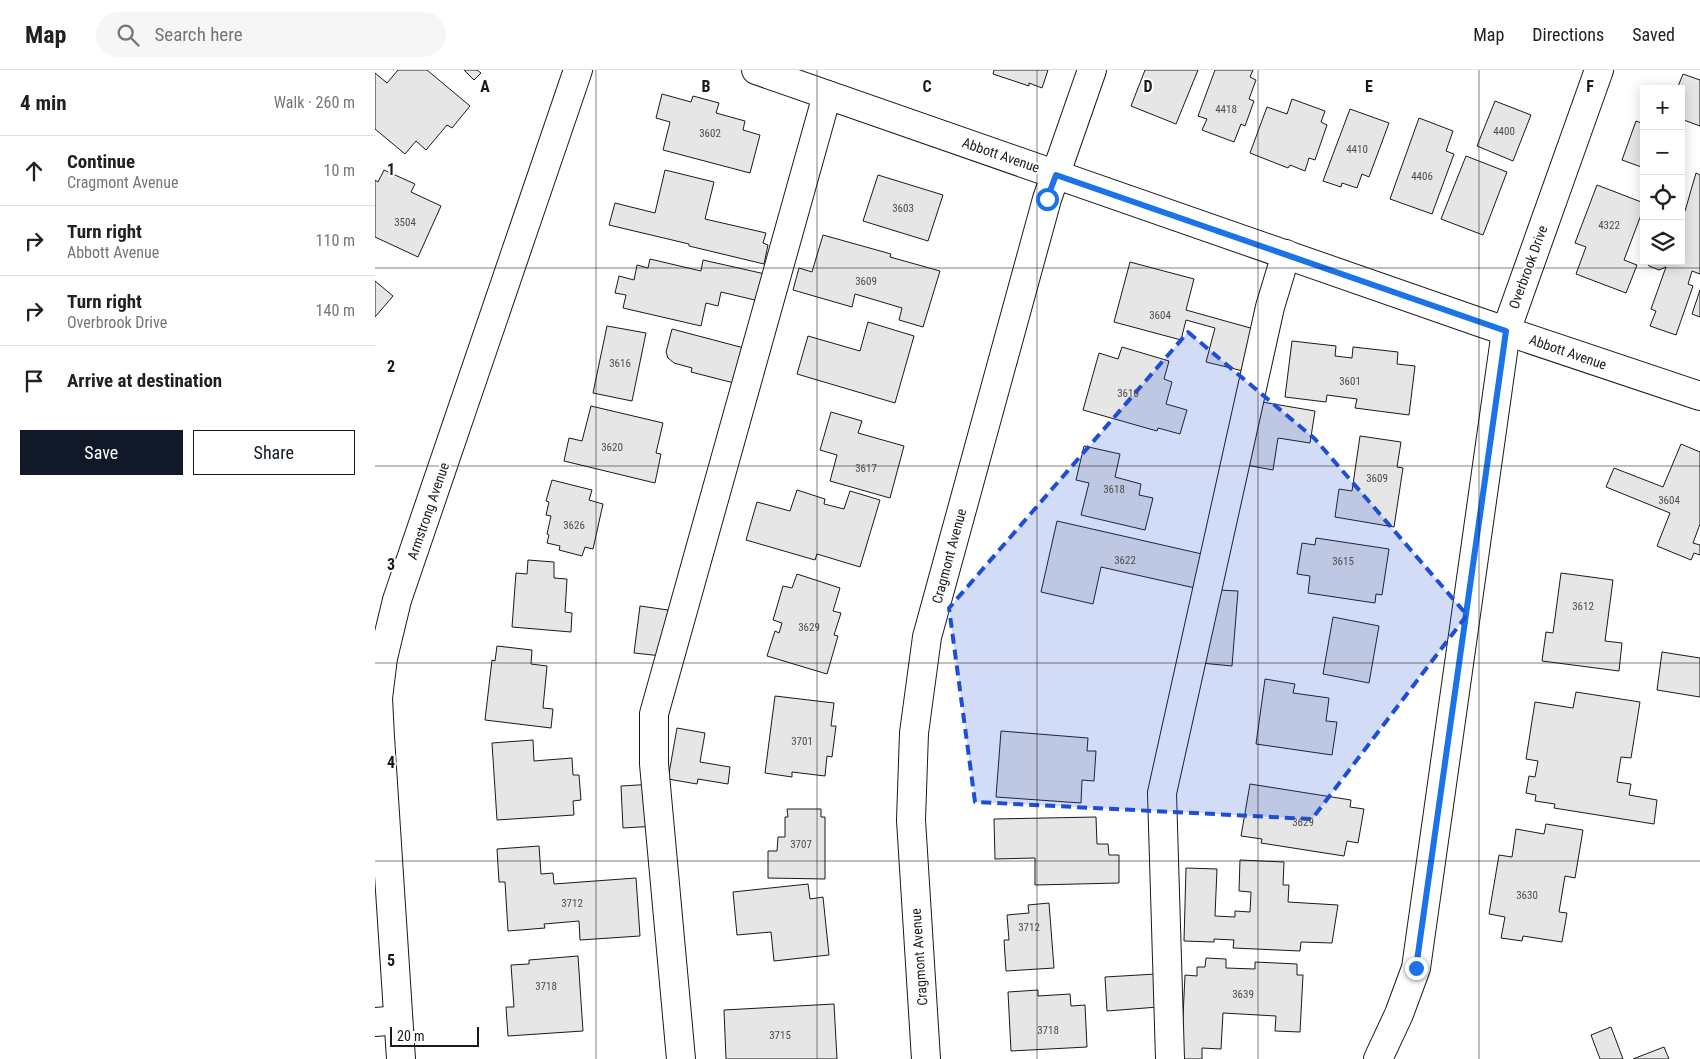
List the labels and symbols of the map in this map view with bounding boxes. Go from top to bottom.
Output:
text: A [480,77,490,96]
text: B [702,77,711,96]
text: C [922,77,932,96]
text: D [1143,77,1153,96]
text: E [1365,77,1373,96]
text: F [1586,77,1594,96]
house number: 4418 [1215,103,1237,116]
house number: 4400 [1493,125,1515,138]
house number: 3602 [699,127,721,140]
street label: Abbott Avenue [960,134,1042,176]
house number: 4410 [1346,143,1368,156]
text: 1 [387,160,395,179]
house number: 4406 [1411,170,1433,183]
route start [1036,188,1059,211]
house number: 3603 [892,202,914,215]
house number: 3504 [394,216,416,229]
house number: 4322 [1598,219,1620,232]
street label: Overbrook Drive [1505,223,1551,311]
house number: 3609 [855,275,877,288]
house number: 3604 [1149,309,1171,322]
street label: Abbott Avenue [1527,331,1609,373]
text: 2 [387,357,395,376]
house number: 3616 [609,357,631,370]
house number: 3601 [1339,375,1361,388]
house number: 3610 [1117,387,1139,400]
house number: 3620 [601,441,623,454]
street label: Armstrong Avenue [404,460,452,562]
house number: 3617 [855,462,877,475]
house number: 3609 [1366,472,1388,485]
house number: 3618 [1103,483,1125,496]
house number: 3604 [1658,494,1680,507]
street label: Cragmont Avenue [929,506,969,605]
house number: 3626 [563,519,585,532]
house number: 3622 [1114,554,1136,567]
text: 3 [387,555,395,574]
house number: 3615 [1332,555,1354,568]
house number: 3612 [1572,600,1594,613]
house number: 3629 [798,621,820,634]
house number: 3701 [791,735,813,748]
text: 4 [387,753,395,772]
house number: 3629 [1292,816,1314,829]
house number: 3707 [790,838,812,851]
house number: 3630 [1516,889,1538,902]
house number: 3712 [561,897,583,910]
street label: Cragmont Avenue [908,907,930,1006]
house number: 3712 [1018,921,1040,934]
text: 5 [387,951,395,970]
route end [1405,957,1428,980]
house number: 3718 [535,980,557,993]
house number: 3639 [1232,988,1254,1001]
scale bar [390,1024,479,1047]
house number: 3718 [1037,1024,1059,1037]
house number: 3715 [769,1029,791,1042]

